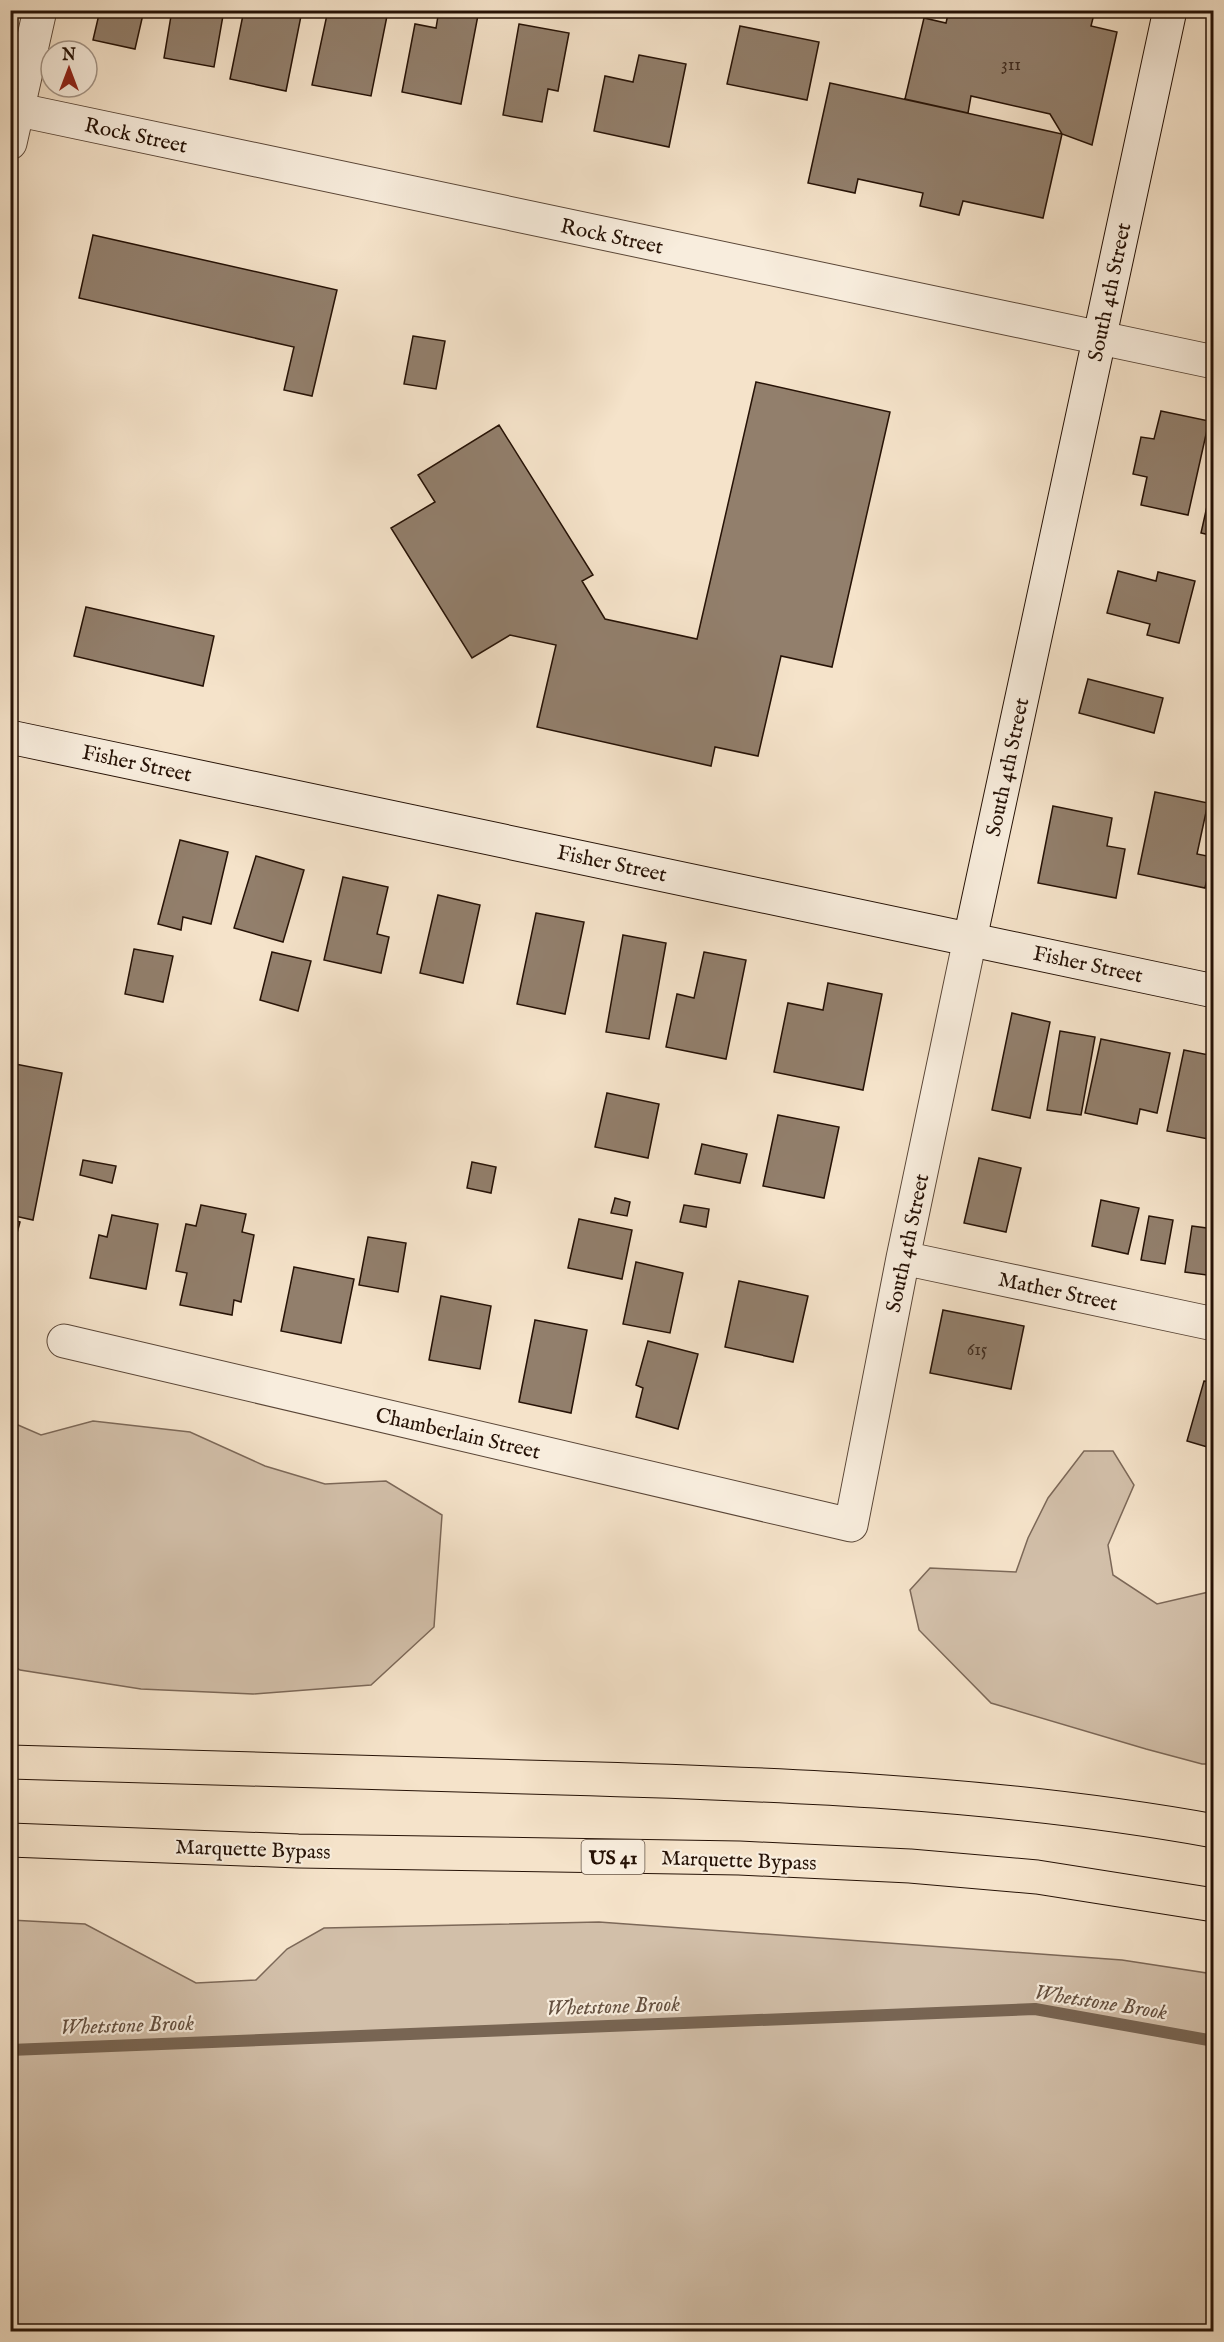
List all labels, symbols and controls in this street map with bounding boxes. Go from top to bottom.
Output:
north arrow [39,39,99,99]
text: N [61,46,76,66]
house number: 311 [1001,54,1021,77]
street label: Rock Street [82,112,189,161]
street label: Rock Street [558,213,665,262]
street label: South 4th Street [1083,220,1138,364]
street label: South 4th Street [981,695,1036,839]
street label: Fisher Street [79,740,194,789]
street label: Fisher Street [554,840,669,889]
street label: Fisher Street [1030,941,1145,990]
street label: South 4th Street [881,1171,936,1315]
street label: Mather Street [996,1267,1120,1318]
house number: 615 [967,1339,988,1362]
street label: Chamberlain Street [373,1402,543,1467]
street label: Marquette Bypass [175,1834,331,1867]
road number: US 41 [582,1840,644,1874]
street label: Marquette Bypass [661,1845,817,1878]
water label: Whetstone Brook [1032,1979,1169,2027]
water label: Whetstone Brook [545,1991,681,2023]
water label: Whetstone Brook [59,2010,195,2042]

